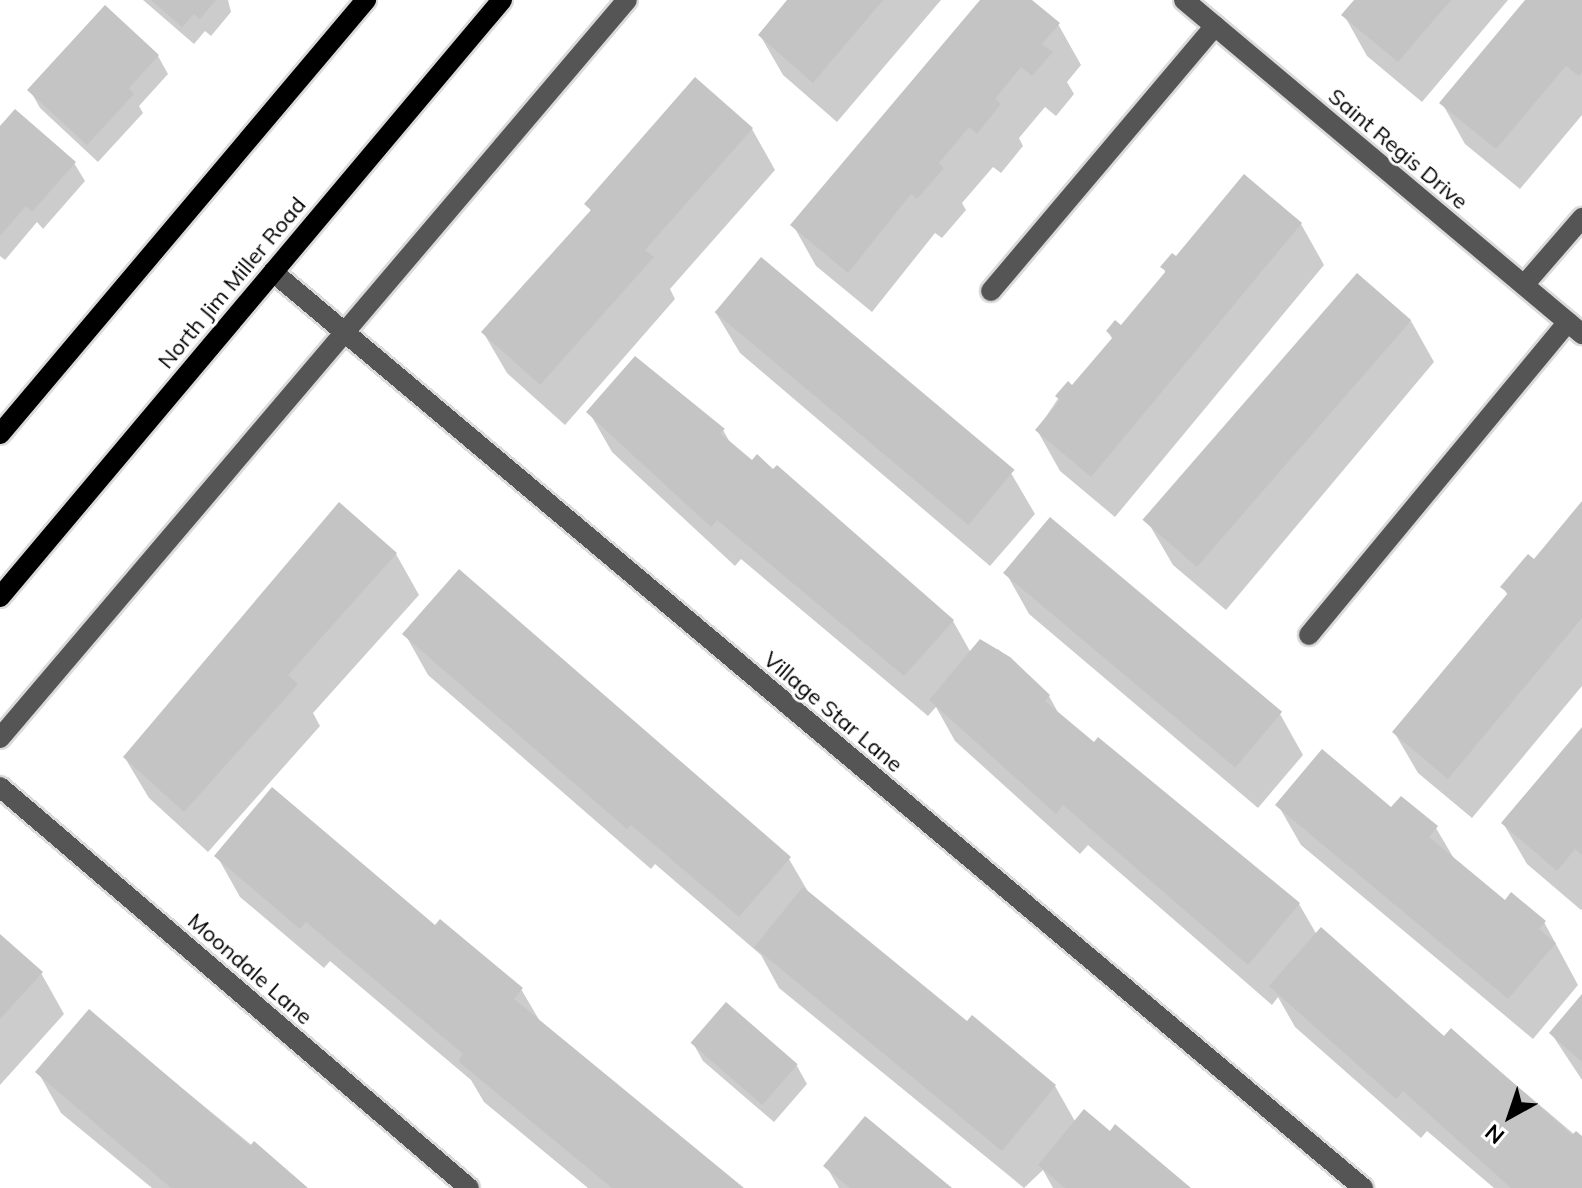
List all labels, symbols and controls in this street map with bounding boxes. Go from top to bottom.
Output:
street label: Saint Regis Drive [1323,83,1473,215]
street label: North Jim Miller Road [153,192,311,374]
street label: Village Star Lane [758,646,908,778]
street label: Moondale Lane [182,908,318,1030]
north arrow [1470,1076,1550,1156]
text: N [1479,1118,1510,1150]

